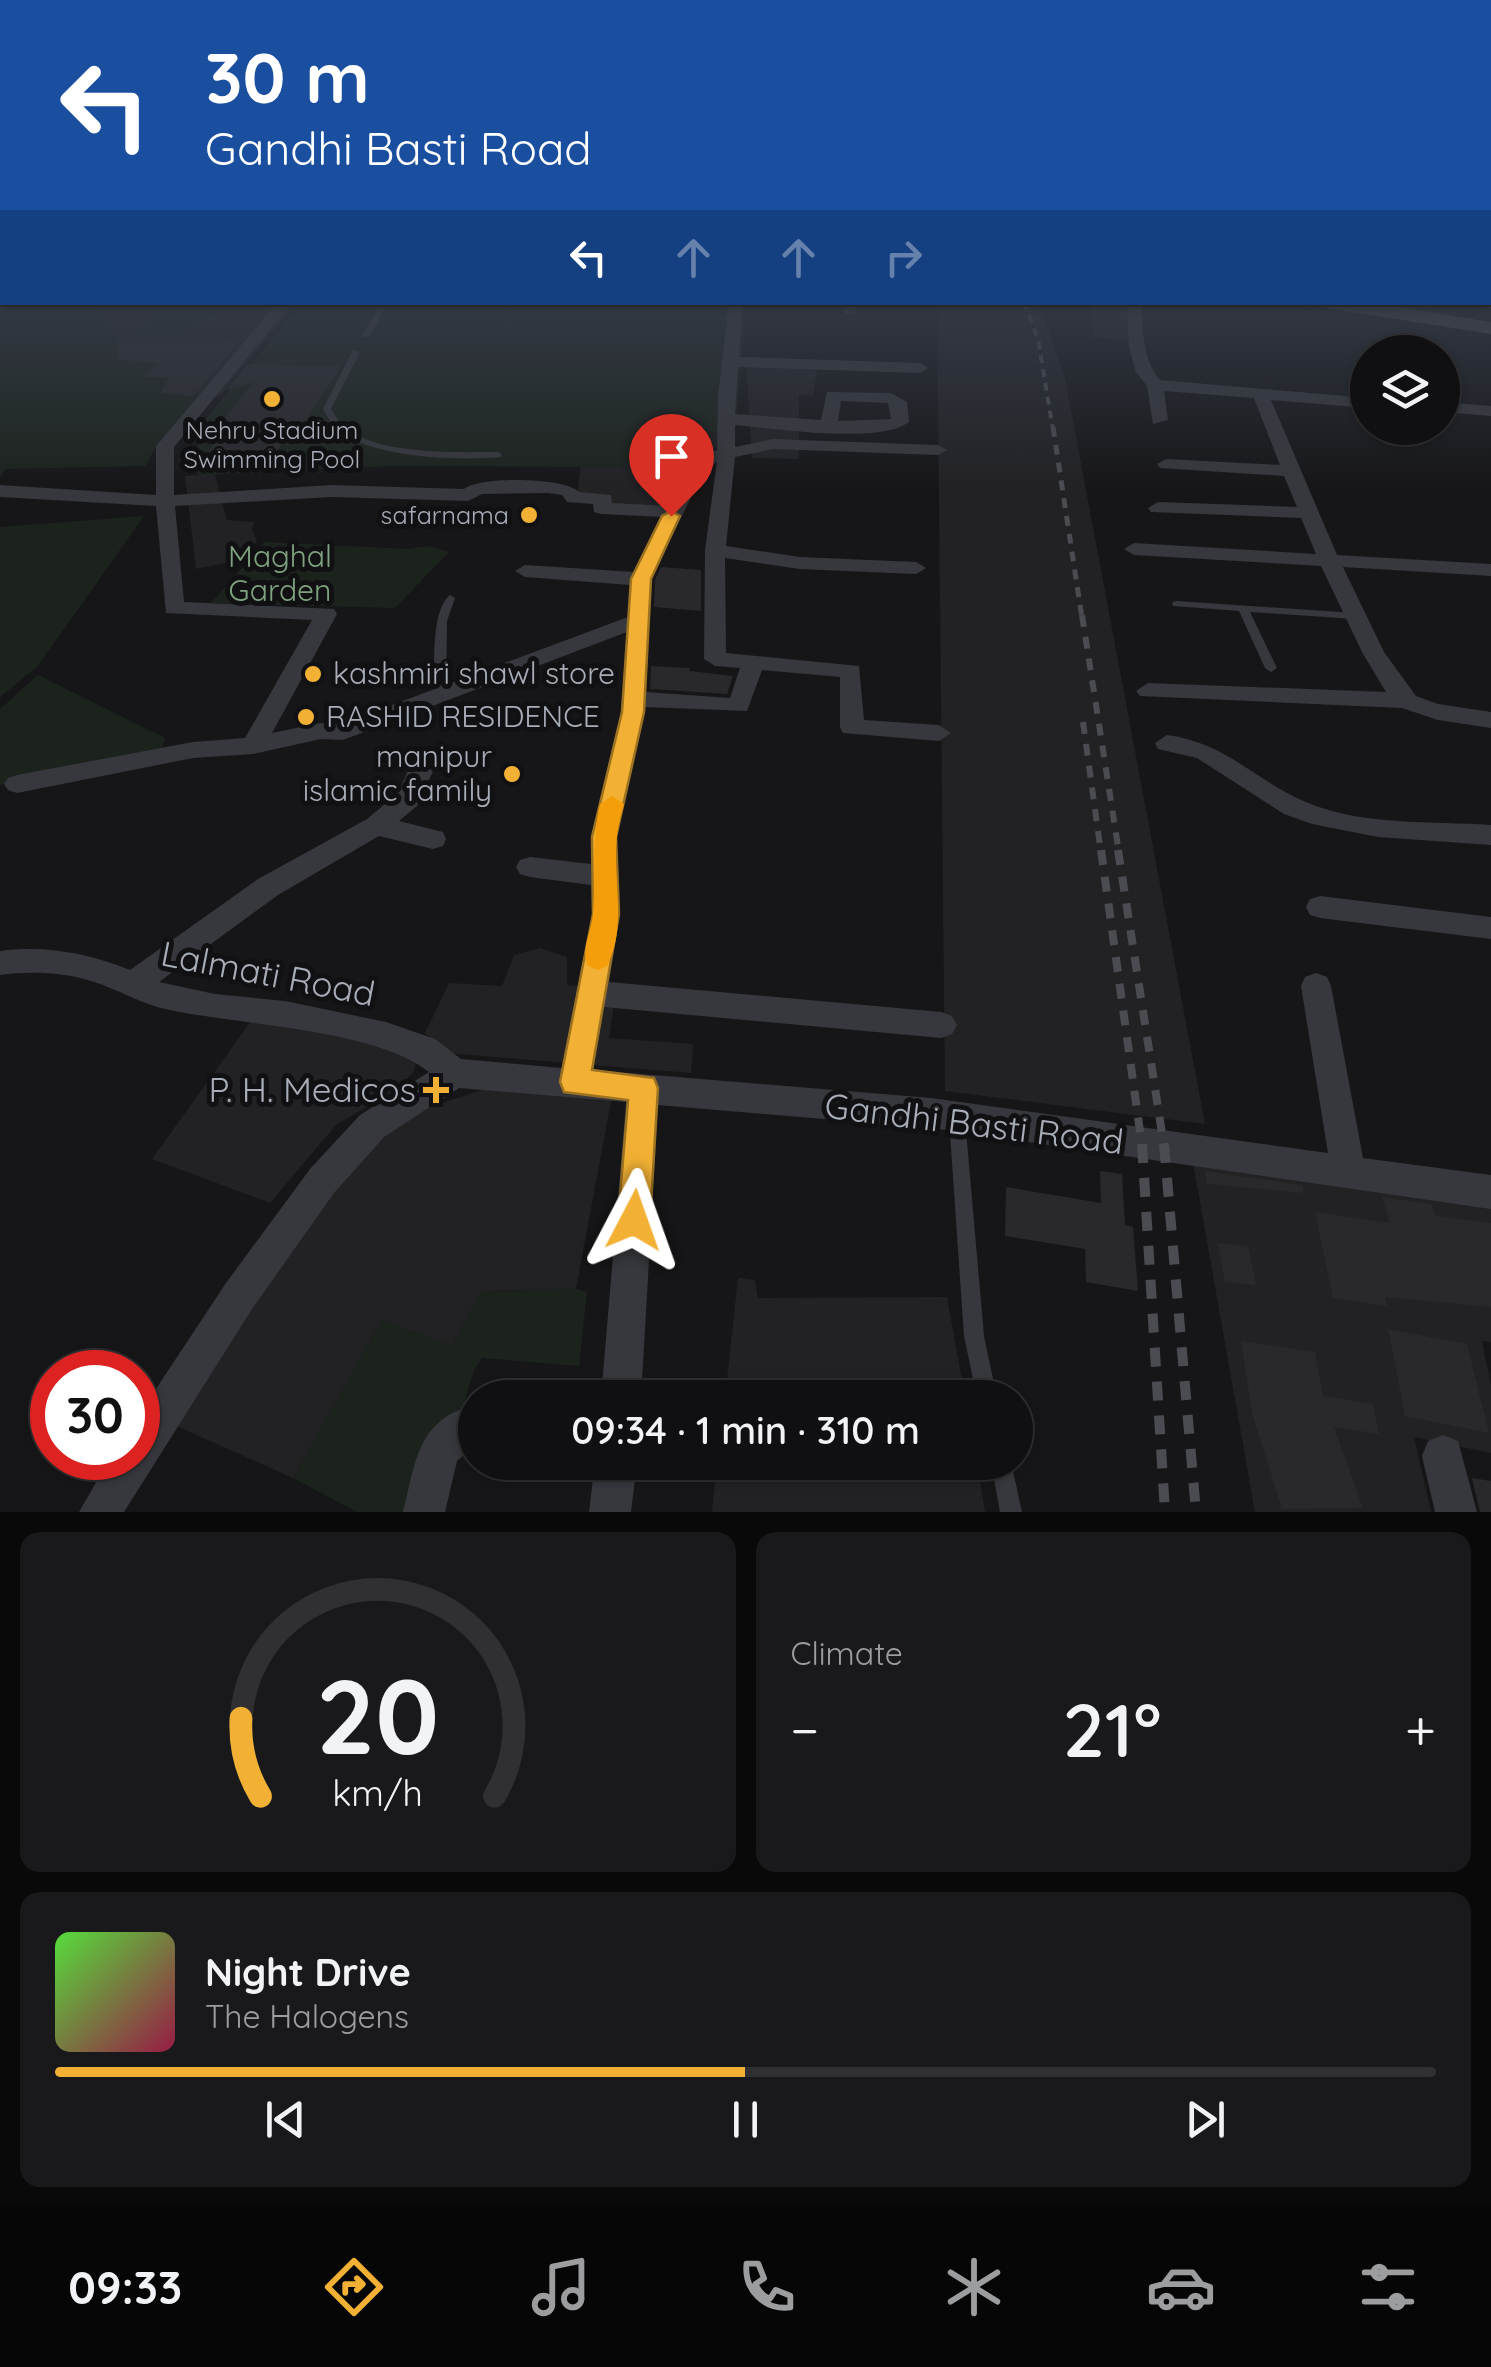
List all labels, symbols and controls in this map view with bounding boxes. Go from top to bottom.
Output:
text: 30 m [205,33,370,121]
icon: left [40,40,170,170]
text: Gandhi Basti Road [205,120,591,176]
icon: left [561,230,616,285]
icon: ahead [666,230,721,285]
icon: ahead [771,230,826,285]
icon: right [876,230,931,285]
map controls [1350,335,1460,445]
button: layers [1350,335,1460,445]
marker: Nehru Stadium Swimming Pool [261,388,283,410]
place label: Nehru Stadium Swimming Pool [184,414,360,474]
pin [629,414,714,517]
icon: arrive [644,429,699,484]
place label: safarnama [381,499,509,530]
marker: safarnama [518,504,540,526]
park label: Maghal Garden [228,537,332,609]
place label: kashmiri shawl store [333,654,615,692]
marker: kashmiri shawl store [302,663,324,685]
place label: RASHID RESIDENCE [326,697,600,735]
marker: RASHID RESIDENCE [295,706,317,728]
place label: manipur islamic family [303,737,492,809]
marker: manipur islamic family [501,763,523,785]
street label: Lalmati Road [158,931,379,1015]
place label: P. H. Medicos [209,1067,416,1111]
marker: P. H. Medicos [425,1079,447,1101]
street label: Gandhi Basti Road [822,1083,1126,1163]
position arrow [582,1168,686,1272]
speed limit sign: 30 [30,1350,160,1480]
text: 09:34 · 1 min · 310 m [571,1406,920,1454]
text: Climate [791,1633,903,1673]
text: 20 [316,1650,439,1780]
text: 21° [1063,1682,1162,1776]
text: − [791,1695,819,1764]
text: + [1405,1695,1436,1764]
text: km/h [332,1770,423,1815]
text: Night Drive [205,1948,411,1996]
text: The Halogens [205,1996,409,2036]
icon: previous [258,2092,313,2147]
icon: pause [718,2092,773,2147]
icon: next [1178,2092,1233,2147]
icon: directions [319,2252,389,2322]
icon: music [526,2252,596,2322]
icon: phone [732,2252,802,2322]
icon: climate [939,2252,1009,2322]
icon: car [1146,2252,1216,2322]
icon: filters [1353,2252,1423,2322]
text: 09:33 [68,2259,182,2315]

